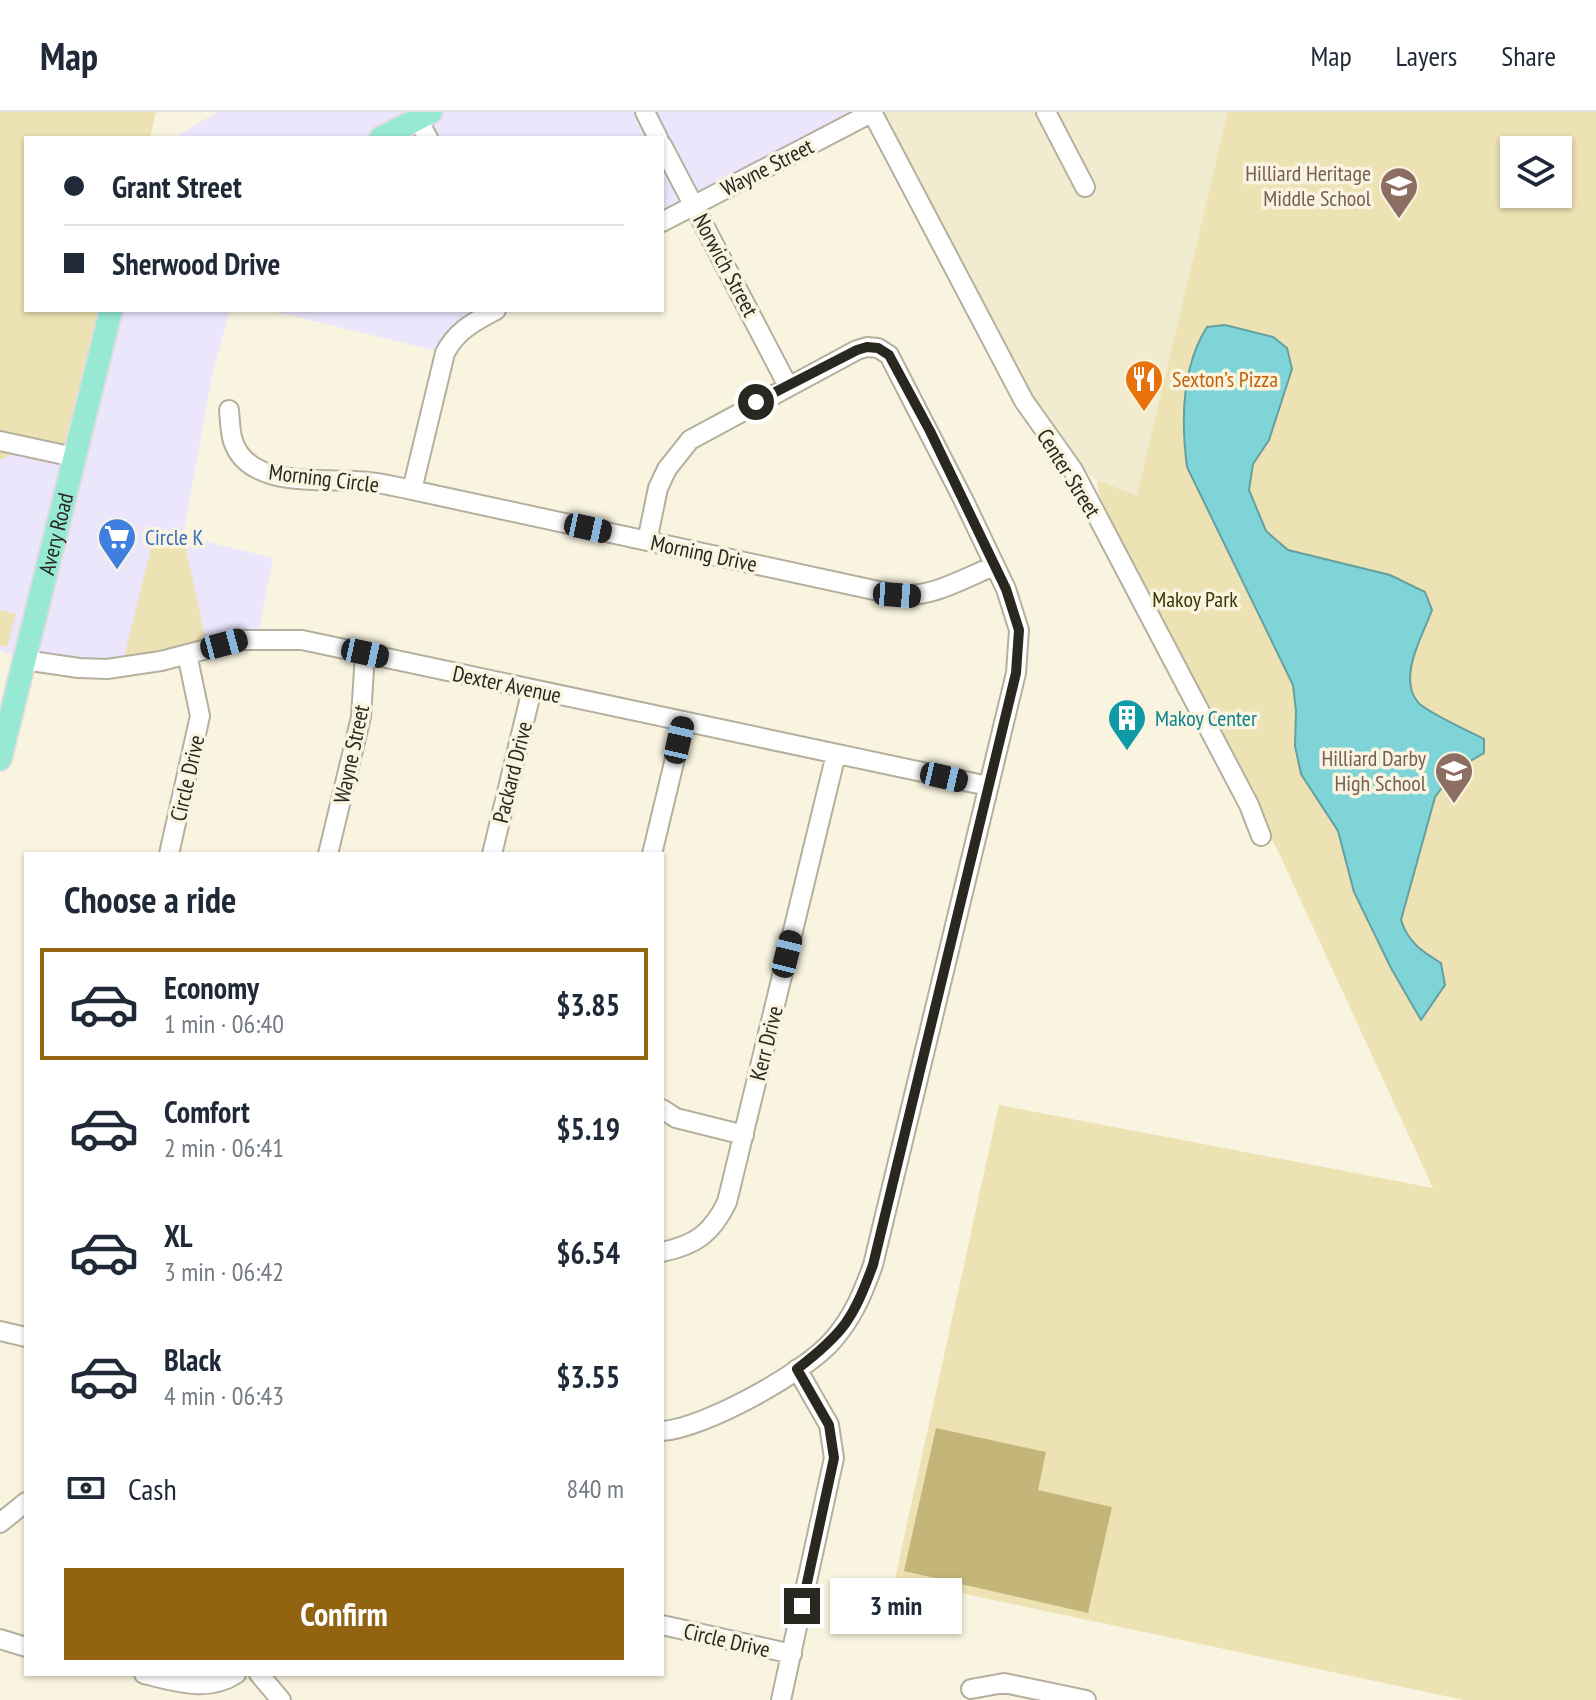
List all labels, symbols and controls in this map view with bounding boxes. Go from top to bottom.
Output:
text: Map [40,31,98,80]
text: Map [1310,37,1352,74]
text: Layers [1396,37,1457,74]
text: Share [1501,37,1556,74]
street label: Wayne Street [716,132,818,202]
map controls [1500,136,1572,208]
button: layers [1500,136,1572,208]
place label: Hilliard Heritage Middle School [1245,159,1372,212]
school or university icon: Hilliard Heritage Middle School [1378,165,1420,220]
text: Grant Street [112,167,242,206]
street label: Norwich Street [687,209,765,321]
text: Sherwood Drive [112,244,280,283]
restaurant icon: Sexton’s Pizza [1123,358,1165,413]
place label: Sexton’s Pizza [1172,365,1278,393]
route start [738,384,774,420]
street label: Center Street [1031,423,1107,523]
street label: Morning Circle [267,457,381,499]
street label: Avery Road [32,490,79,578]
car [562,511,614,545]
supermarket icon: Circle K [96,516,138,571]
place label: Circle K [145,523,204,551]
street label: Morning Drive [648,528,760,578]
car [872,581,922,609]
park label: Makoy Park [1152,585,1238,613]
car [198,626,250,662]
car [339,636,391,670]
street label: Dexter Avenue [450,659,564,709]
building icon: Makoy Center [1106,697,1148,752]
street label: Wayne Street [327,702,375,806]
place label: Makoy Center [1155,704,1257,732]
car [662,714,696,766]
street label: Packard Drive [486,718,538,826]
street label: Circle Drive [164,732,210,824]
place label: Hilliard Darby High School [1321,744,1427,797]
school or university icon: Hilliard Darby High School [1433,750,1475,805]
car [918,760,970,794]
text: Choose a ride [64,876,236,923]
car [770,928,804,980]
icon: car [68,968,140,1040]
text: Economy [164,968,259,1007]
text: $3.85 [556,985,620,1024]
street label: Kerr Drive [743,1003,789,1083]
text: 1 min · 06:40 [164,1007,284,1040]
icon: car [68,1092,140,1164]
text: Comfort [164,1092,250,1131]
text: $5.19 [556,1109,620,1148]
text: 2 min · 06:41 [164,1131,284,1164]
icon: car [68,1216,140,1288]
text: XL [164,1216,193,1255]
text: $6.54 [556,1233,620,1272]
text: 3 min · 06:42 [164,1255,284,1288]
icon: car [68,1340,140,1412]
text: Black [164,1340,221,1379]
text: $3.55 [556,1357,620,1396]
text: 4 min · 06:43 [164,1379,284,1412]
icon: cash [64,1466,108,1510]
text: Cash [128,1469,177,1508]
text: 840 m [566,1472,624,1505]
button: Confirm [64,1568,624,1660]
callout: 3 min [830,1578,962,1634]
route end [784,1588,820,1624]
text: 3 min [870,1589,922,1622]
street label: Circle Drive [681,1617,773,1663]

